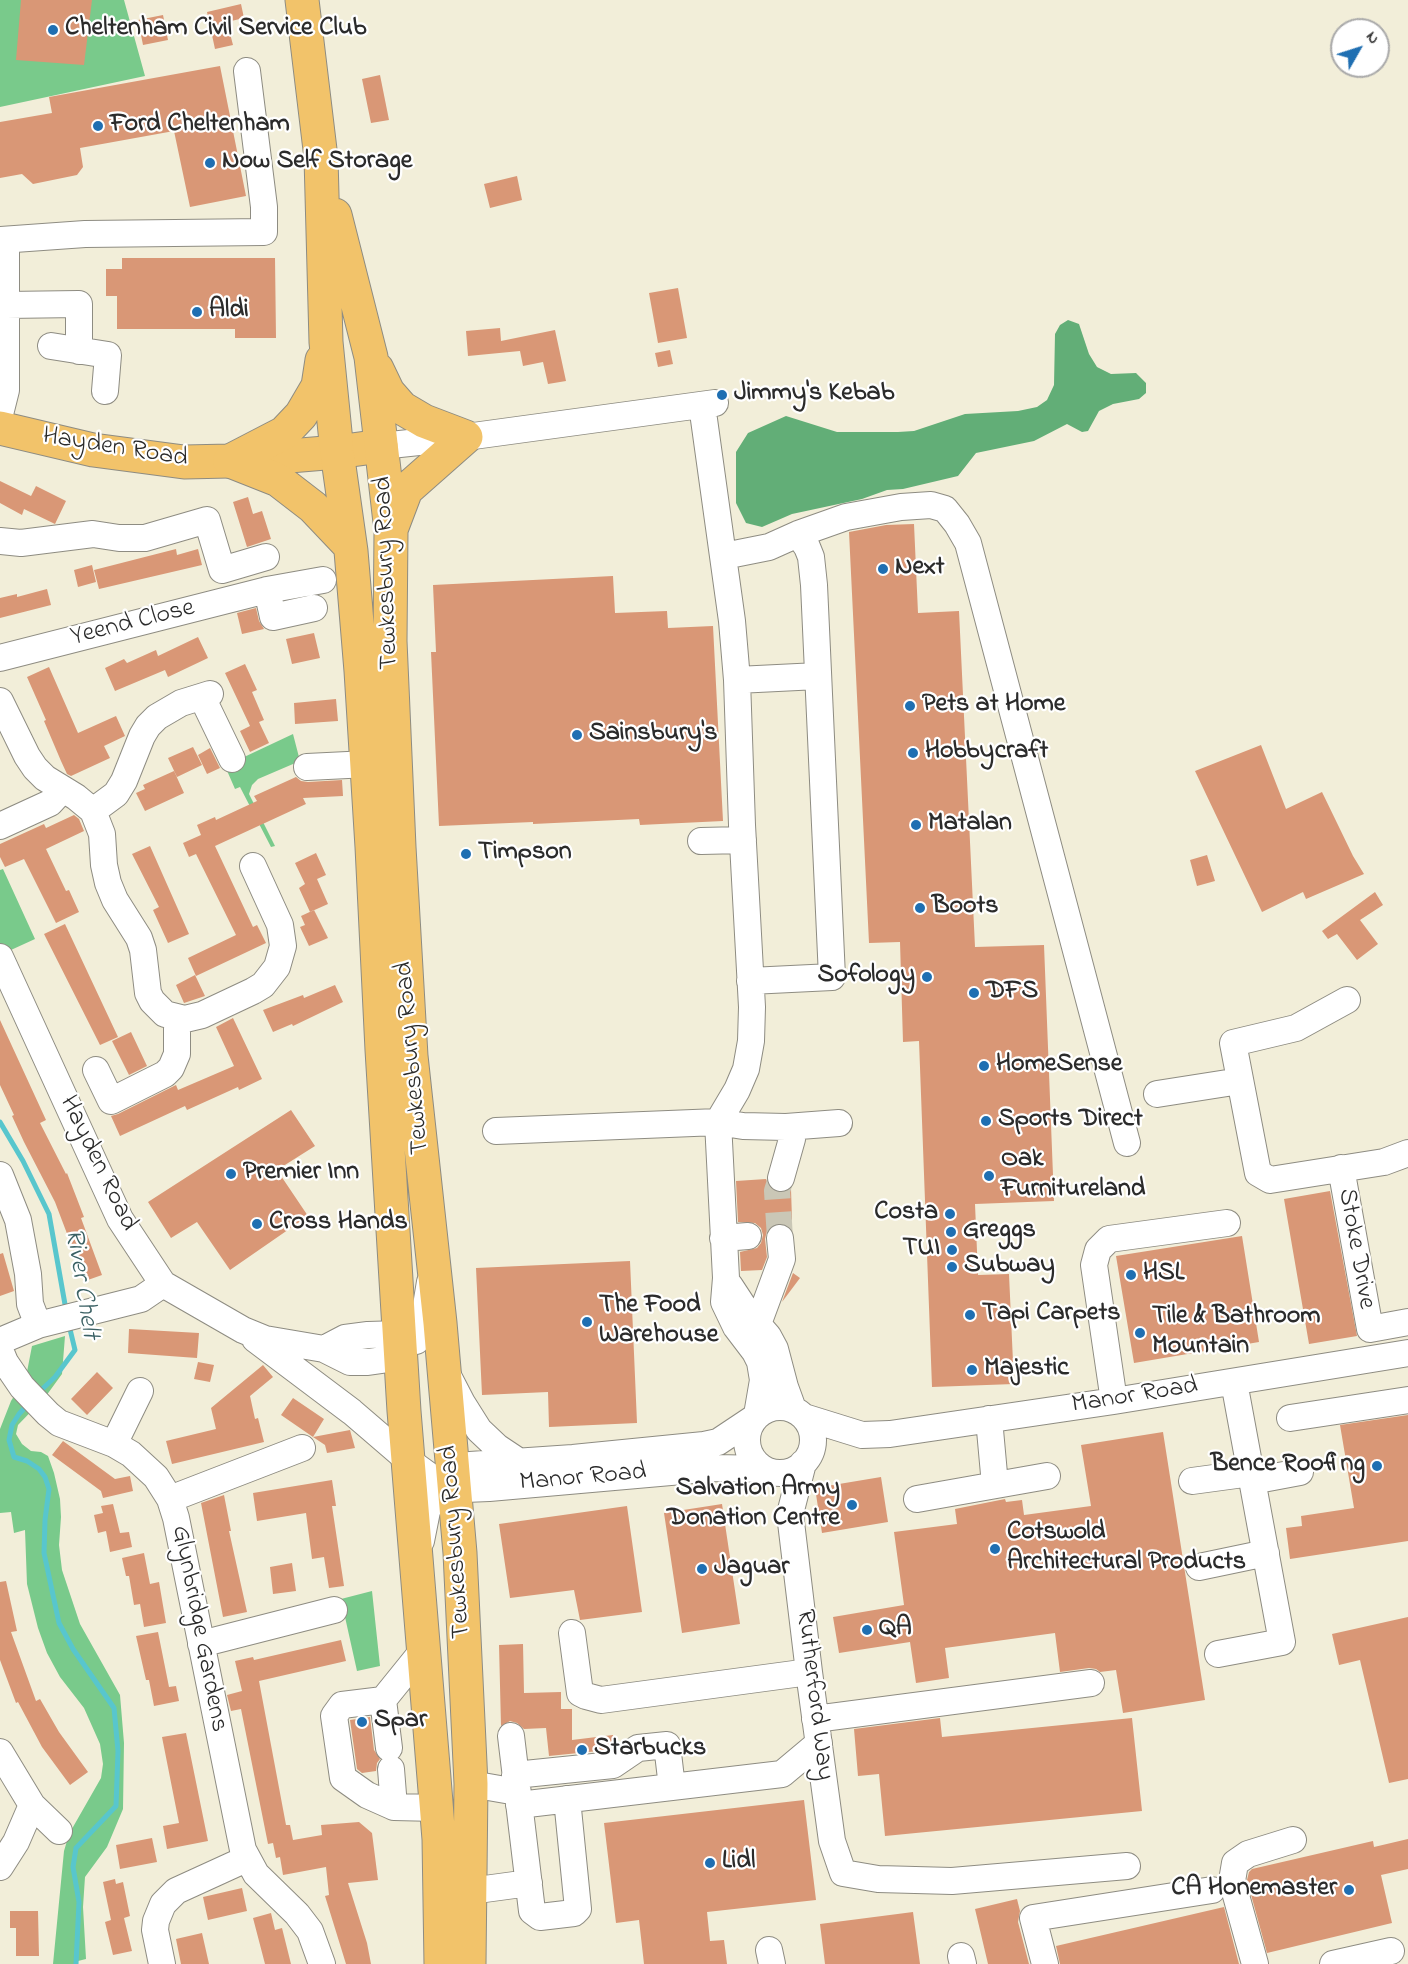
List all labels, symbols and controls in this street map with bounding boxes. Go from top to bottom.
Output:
place label: Cheltenham Civil Service Club [65,14,366,46]
north arrow [1330,18,1390,78]
marker: Cheltenham Civil Service Club [46,23,60,37]
text: N [1360,26,1385,50]
place label: Ford Cheltenham [110,110,290,142]
marker: Ford Cheltenham [91,119,105,133]
place label: Now Self Storage [222,147,412,179]
marker: Now Self Storage [203,156,217,170]
place label: Aldi [209,296,249,328]
marker: Aldi [190,305,204,319]
place label: Jimmy's Kebab [734,379,894,411]
marker: Jimmy's Kebab [715,388,729,402]
street label: Hayden Road [40,422,190,476]
street label: Tewkesbury Road [369,476,407,670]
place label: Next [895,553,945,585]
marker: Next [876,562,890,576]
street label: Yeend Close [68,594,198,654]
place label: Pets at Home [922,690,1065,722]
marker: Pets at Home [903,699,917,713]
place label: Sainsbury's [589,719,717,751]
marker: Sainsbury's [570,728,584,742]
place label: Hobbycraft [925,737,1048,769]
marker: Hobbycraft [906,746,920,760]
place label: Matalan [928,809,1012,841]
marker: Matalan [909,818,923,832]
place label: Timpson [478,838,571,870]
marker: Timpson [459,847,473,861]
place label: Boots [932,892,999,924]
marker: Boots [913,901,927,915]
street label: Tewkesbury Road [390,960,438,1156]
place label: Sofology [818,961,915,993]
marker: Sofology [920,970,934,984]
place label: DFS [986,977,1038,1009]
marker: DFS [967,986,981,1000]
place label: HomeSense [996,1050,1122,1082]
marker: HomeSense [977,1059,991,1073]
street label: Hayden Road [51,1091,143,1237]
place label: Sports Direct [998,1105,1143,1137]
marker: Sports Direct [979,1114,993,1128]
place label: Oak Furnitureland [1001,1145,1145,1206]
place label: Premier Inn [243,1158,359,1190]
marker: Premier Inn [224,1167,238,1181]
marker: Oak Furnitureland [982,1169,996,1183]
street label: Stoke Drive [1329,1186,1381,1312]
place label: Costa [874,1198,938,1230]
marker: Costa [943,1207,957,1221]
place label: Cross Hands [269,1208,408,1240]
place label: Greggs [963,1216,1036,1248]
marker: Cross Hands [250,1217,264,1231]
marker: Greggs [944,1225,958,1239]
water label: River Chelt [55,1226,105,1342]
place label: TUI [903,1234,940,1266]
marker: TUI [945,1243,959,1257]
place label: Subway [964,1251,1055,1283]
place label: HSL [1143,1259,1184,1291]
marker: Subway [945,1260,959,1274]
marker: HSL [1124,1268,1138,1282]
place label: The Food Warehouse [599,1291,718,1352]
place label: Tapi Carpets [982,1299,1120,1331]
place label: Tile & Bathroom Mountain [1152,1302,1320,1364]
marker: Tapi Carpets [963,1308,977,1322]
marker: The Food Warehouse [580,1315,594,1329]
marker: Tile & Bathroom Mountain [1133,1326,1147,1340]
place label: Majestic [984,1354,1069,1386]
marker: Majestic [965,1363,979,1377]
street label: Manor Road [1070,1372,1200,1422]
street label: Tewkesbury Road [435,1444,479,1640]
place label: Bence Roofing [1211,1450,1365,1482]
street label: Manor Road [518,1458,648,1500]
marker: Bence Roofing [1370,1459,1384,1473]
place label: Salvation Army Donation Centre [667,1474,840,1536]
marker: Salvation Army Donation Centre [845,1498,859,1512]
place label: Cotswold Architectural Products [1007,1518,1246,1580]
street label: Glynbridge Gardens [163,1523,233,1735]
marker: Cotswold Architectural Products [988,1542,1002,1556]
place label: Jaguar [714,1553,789,1585]
marker: Jaguar [695,1562,709,1576]
street label: Rutherford Way [787,1608,839,1782]
place label: QA [879,1614,912,1646]
marker: QA [860,1623,874,1637]
place label: Spar [374,1706,427,1738]
marker: Spar [355,1715,369,1729]
place label: Starbucks [594,1734,706,1766]
marker: Starbucks [575,1743,589,1757]
place label: Lidl [722,1847,755,1879]
marker: Lidl [703,1856,717,1870]
place label: CA Honemaster [1171,1874,1337,1906]
marker: CA Honemaster [1342,1883,1356,1897]

